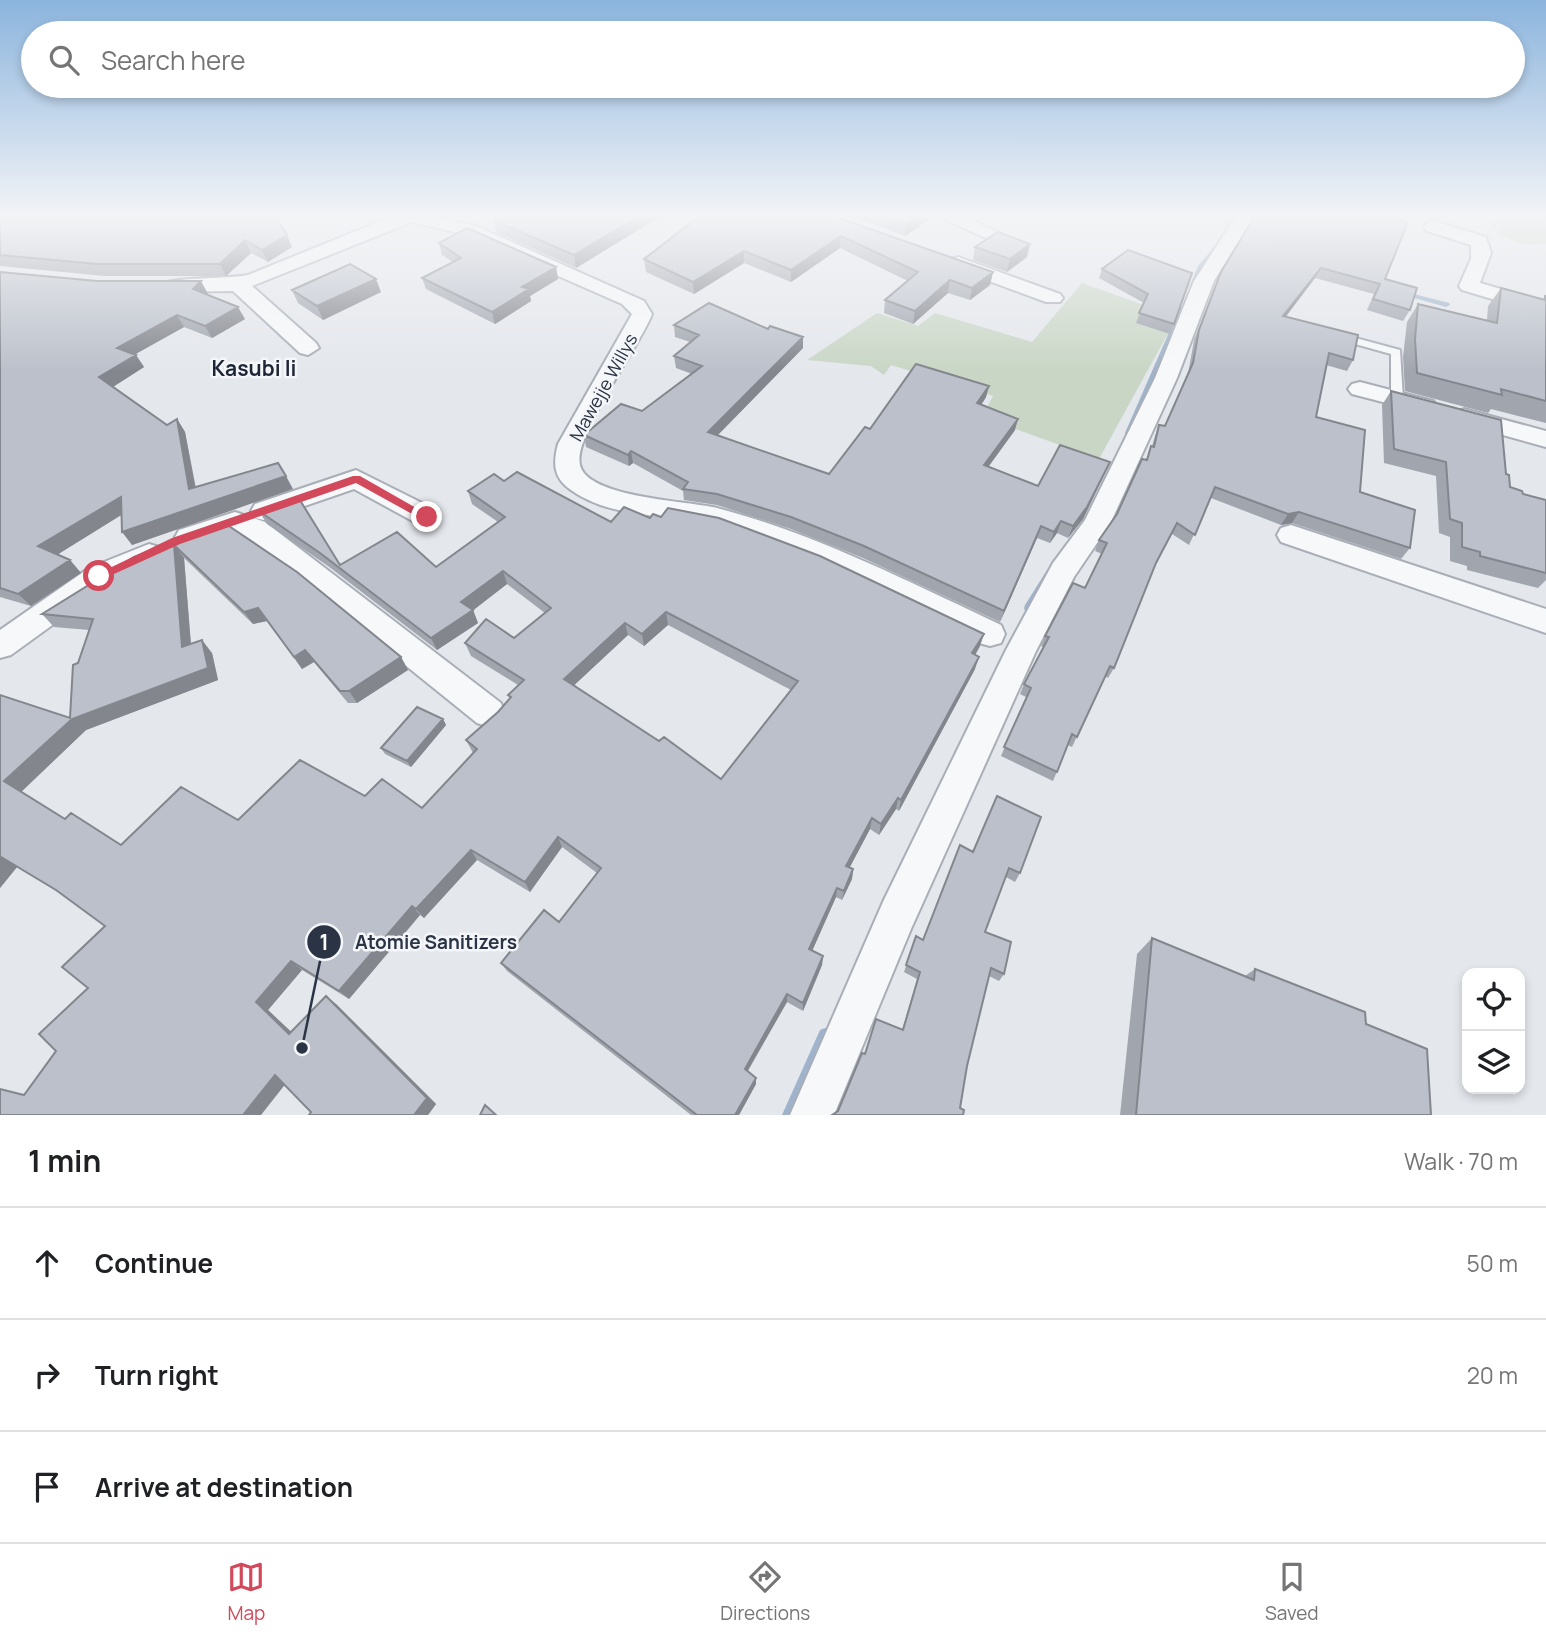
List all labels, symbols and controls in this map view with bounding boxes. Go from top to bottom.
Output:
search box [21,21,1525,98]
icon: search [45,41,83,79]
text: Search here [101,42,246,78]
street label: Mawejje Willys [563,329,643,445]
district label: Kasubi Ii [212,354,297,382]
route end [411,501,442,532]
route start [83,560,114,591]
callout: Atomie Sanitizers [306,922,531,962]
text: 1 [319,928,329,956]
text: Atomie Sanitizers [355,929,517,955]
map controls [1462,968,1525,1094]
button: locate [1462,968,1525,1031]
button: layers [1462,1031,1525,1094]
text: 1 min [28,1140,101,1181]
text: Walk · 70 m [1404,1145,1518,1177]
icon: ahead [28,1244,66,1282]
text: Continue [95,1245,213,1281]
text: 50 m [1467,1247,1518,1279]
icon: right [28,1356,66,1394]
text: Turn right [95,1357,219,1393]
text: 20 m [1467,1359,1518,1391]
icon: arrive [28,1468,66,1506]
text: Arrive at destination [95,1469,353,1505]
tab: Map [227,1558,265,1626]
tab: Directions [720,1558,810,1626]
tab: Saved [1265,1558,1319,1626]

